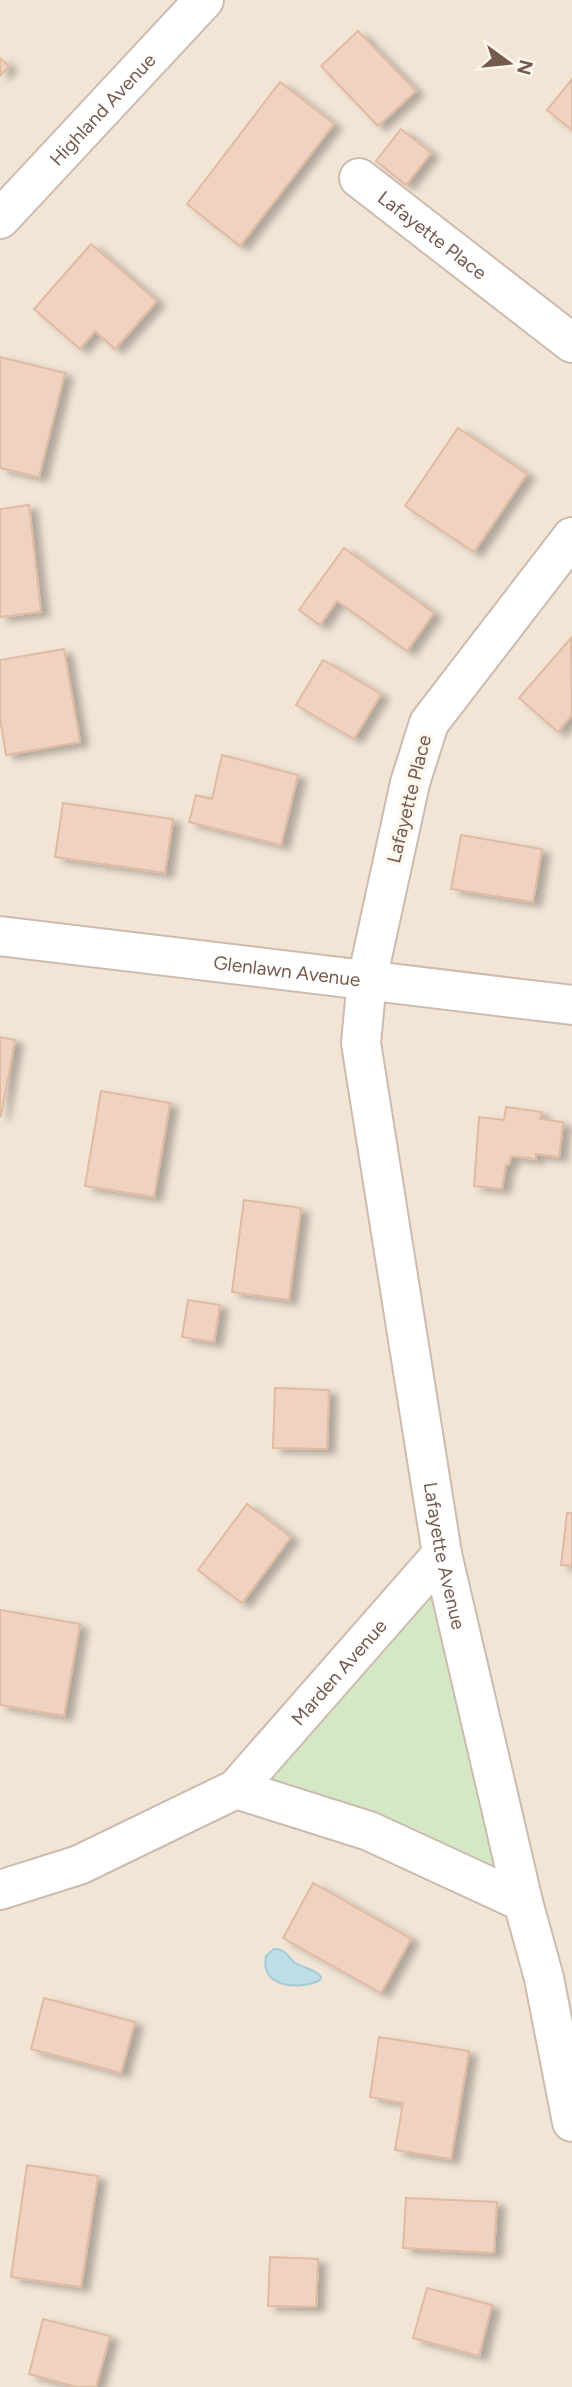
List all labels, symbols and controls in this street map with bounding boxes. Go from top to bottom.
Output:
north arrow [474,28,544,98]
street label: Highland Avenue [44,48,160,170]
text: N [512,57,538,77]
street label: Lafayette Place [374,186,491,284]
street label: Lafayette Place [382,733,436,865]
street label: Glenlawn Avenue [212,950,362,991]
street label: Lafayette Avenue [419,1480,471,1632]
street label: Marden Avenue [286,1614,391,1730]

